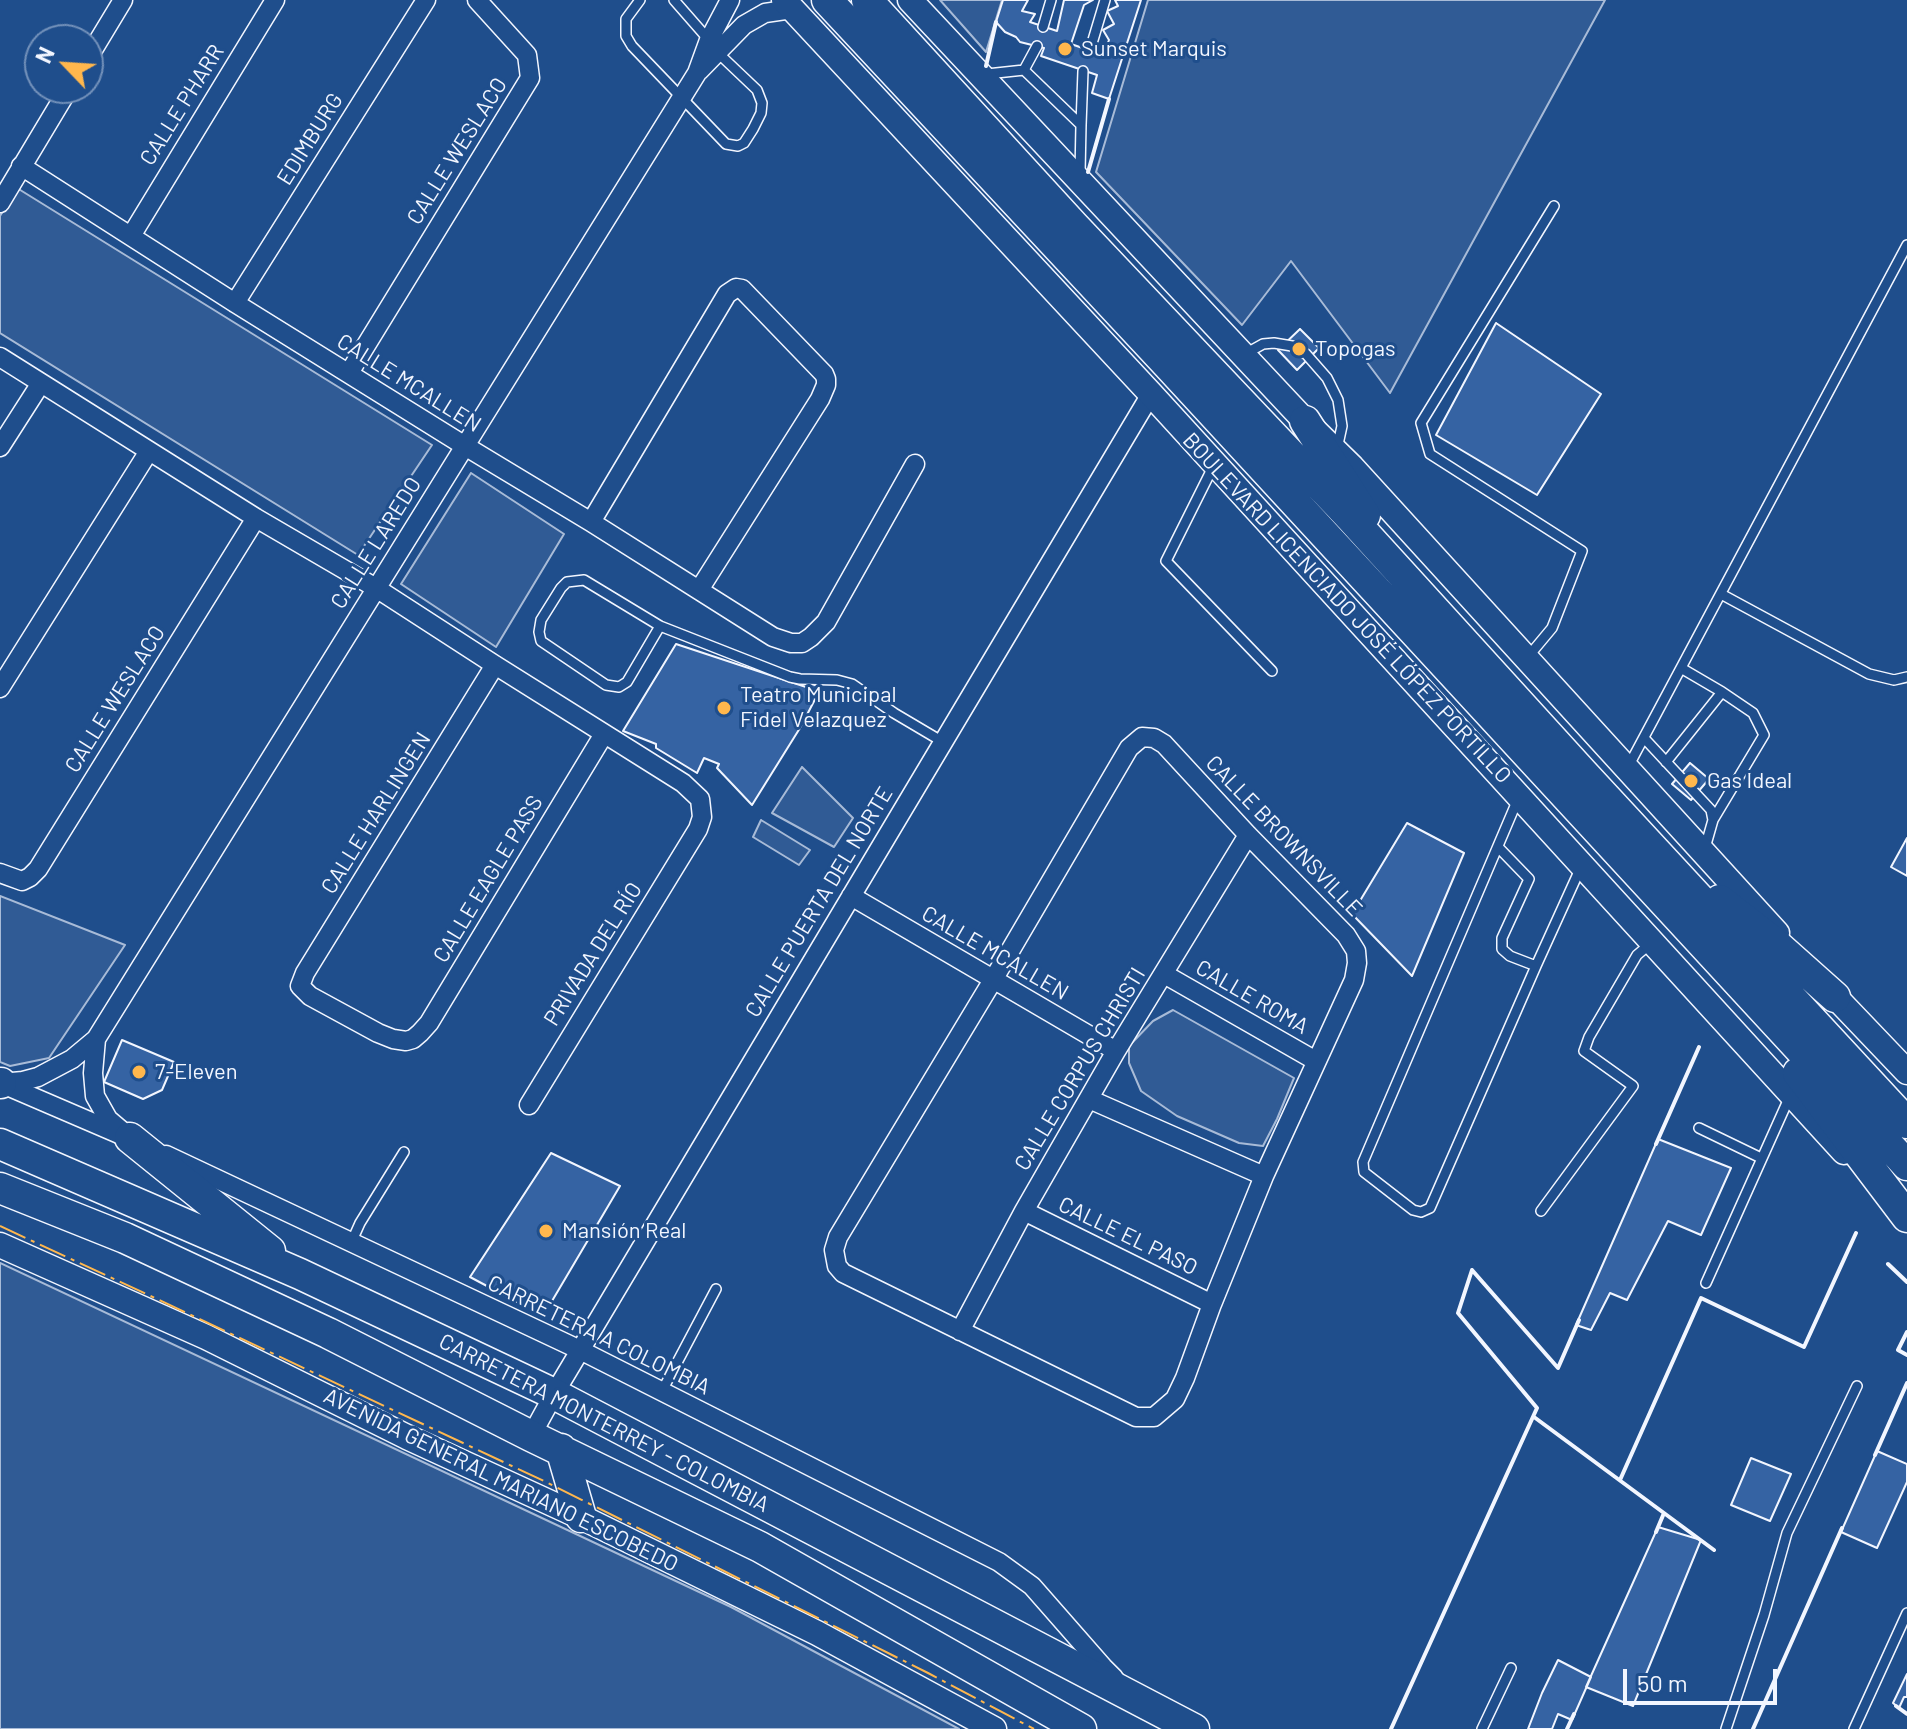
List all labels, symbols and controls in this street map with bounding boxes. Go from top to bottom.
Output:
north arrow [24,24,104,104]
place label: Sunset Marquis [1081,36,1227,62]
street label: CALLE PHARR [134,40,230,170]
marker: Sunset Marquis [1056,40,1074,58]
text: N [29,43,59,67]
street label: CALLE WESLACO [401,73,513,229]
street label: EDIMBURG [271,88,349,190]
street label: CALLE MCALLEN [332,328,486,438]
place label: Topogas [1315,336,1396,362]
marker: Topogas [1290,340,1308,358]
street label: BOULEVARD LICENCIADO JOSÉ LÓPEZ PORTILLO [1177,427,1517,789]
street label: CALLE LAREDO [325,472,427,614]
street label: CALLE WESLACO [59,621,171,777]
place label: Teatro Municipal Fidel Velazquez [740,682,897,734]
marker: Teatro Municipal Fidel Velazquez [715,699,733,717]
street label: CALLE HARLINGEN [316,727,436,899]
street label: CALLE BROWNSVILLE [1200,750,1368,922]
place label: Gas Ideal [1707,768,1792,794]
marker: Gas Ideal [1682,772,1700,790]
street label: CALLE PUERTA DEL NORTE [740,782,898,1022]
street label: CALLE EAGLE PASS [428,791,548,967]
street label: PRIVADA DEL RÍO [538,877,648,1031]
street label: CALLE MCALLEN [917,900,1073,1006]
street label: CALLE ROMA [1191,954,1313,1040]
street label: CALLE CORPUS CHRISTI [1009,963,1151,1175]
place label: 7-Eleven [155,1059,238,1085]
marker: 7-Eleven [130,1063,148,1081]
street label: CALLE EL PASO [1054,1191,1202,1281]
place label: Mansión Real [562,1218,686,1244]
marker: Mansión Real [537,1222,555,1240]
street label: CARRETERA A COLOMBIA [483,1270,715,1400]
street label: CARRETERA MONTERREY - COLOMBIA [435,1328,773,1518]
street label: AVENIDA GENERAL MARIANO ESCOBEDO [320,1382,682,1578]
scale bar [1627,1653,1781,1703]
text: 50 m [1637,1668,1688,1697]

